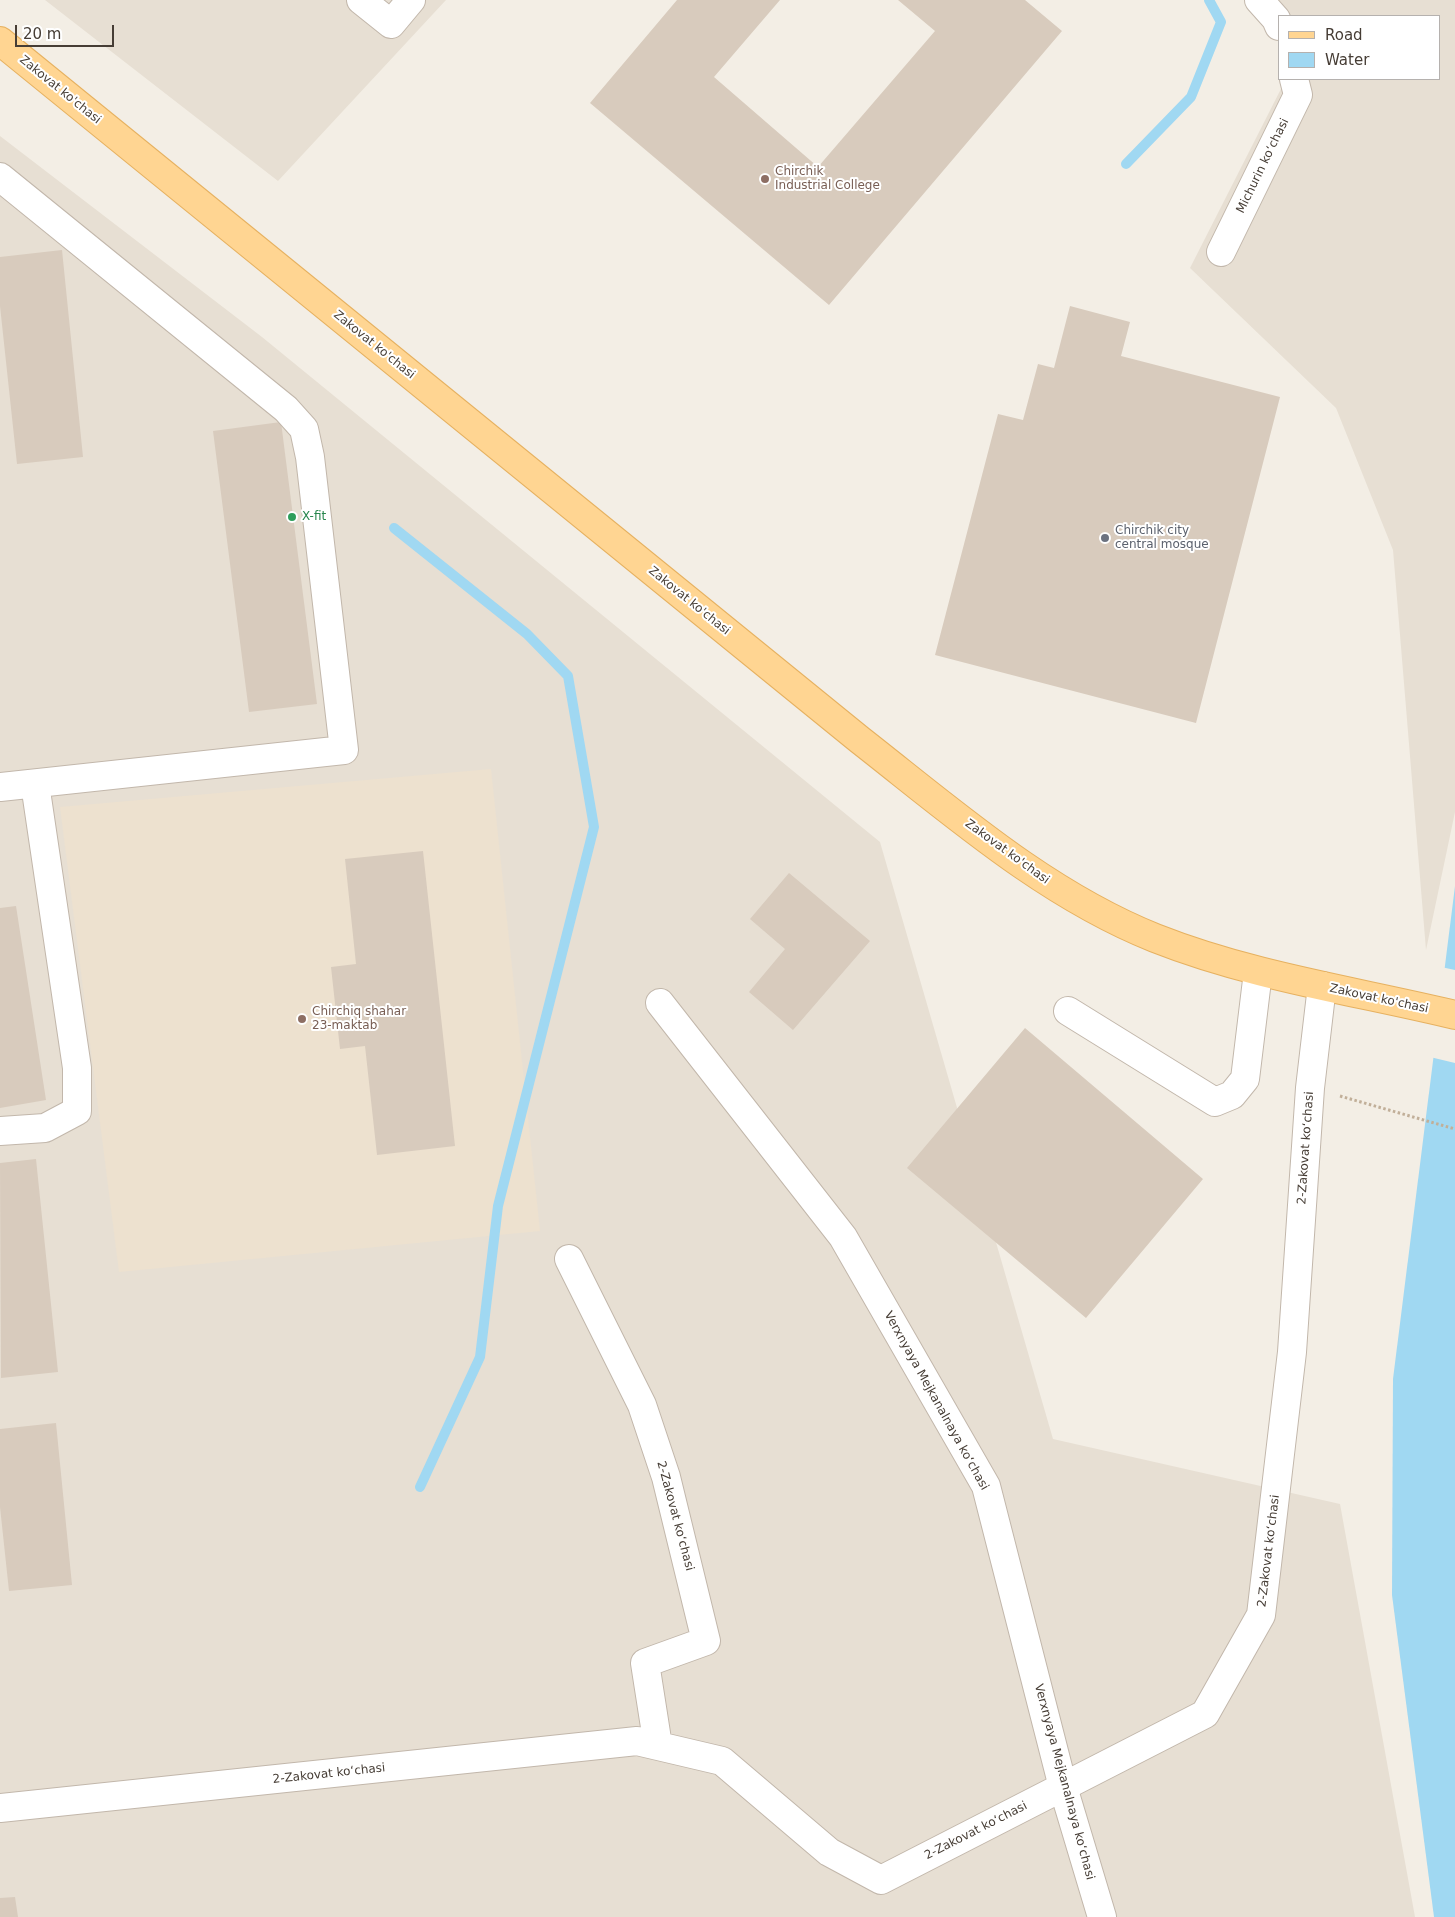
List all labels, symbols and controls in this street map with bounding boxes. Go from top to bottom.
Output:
scale bar [18,15,116,47]
legend [1278,15,1440,80]
text: 20 m [23,25,61,43]
text: Road [1325,26,1363,44]
text: Water [1325,51,1369,69]
street label: Zakovat ko'chasi [16,53,104,127]
street label: Michurin ko‘chasi [1234,116,1292,216]
place label: Chirchik Industrial College [775,165,880,193]
marker: Chirchik Industrial College [759,173,771,185]
street label: Zakovat ko'chasi [330,308,418,382]
place label: X-fit [302,510,326,524]
marker: X-fit [286,511,298,523]
place label: Chirchik city central mosque [1115,524,1209,552]
marker: Chirchik city central mosque [1099,532,1111,544]
street label: Zakovat ko'chasi [645,564,733,638]
street label: Zakovat ko'chasi [962,817,1052,887]
street label: Zakovat ko'chasi [1328,981,1430,1017]
place label: Chirchiq shahar 23-maktab [312,1005,406,1033]
marker: Chirchiq shahar 23-maktab [296,1013,308,1025]
street label: 2-Zakovat ko‘chasi [1295,1091,1317,1205]
street label: Verxnyaya Mejkanalnaya ko‘chasi [881,1309,991,1493]
street label: 2-Zakovat ko‘chasi [653,1459,697,1573]
street label: 2-Zakovat ko‘chasi [1255,1494,1283,1608]
street label: Verxnyaya Mejkanalnaya ko‘chasi [1031,1682,1097,1882]
street label: 2-Zakovat ko‘chasi [272,1761,386,1787]
street label: 2-Zakovat ko‘chasi [922,1799,1030,1863]

